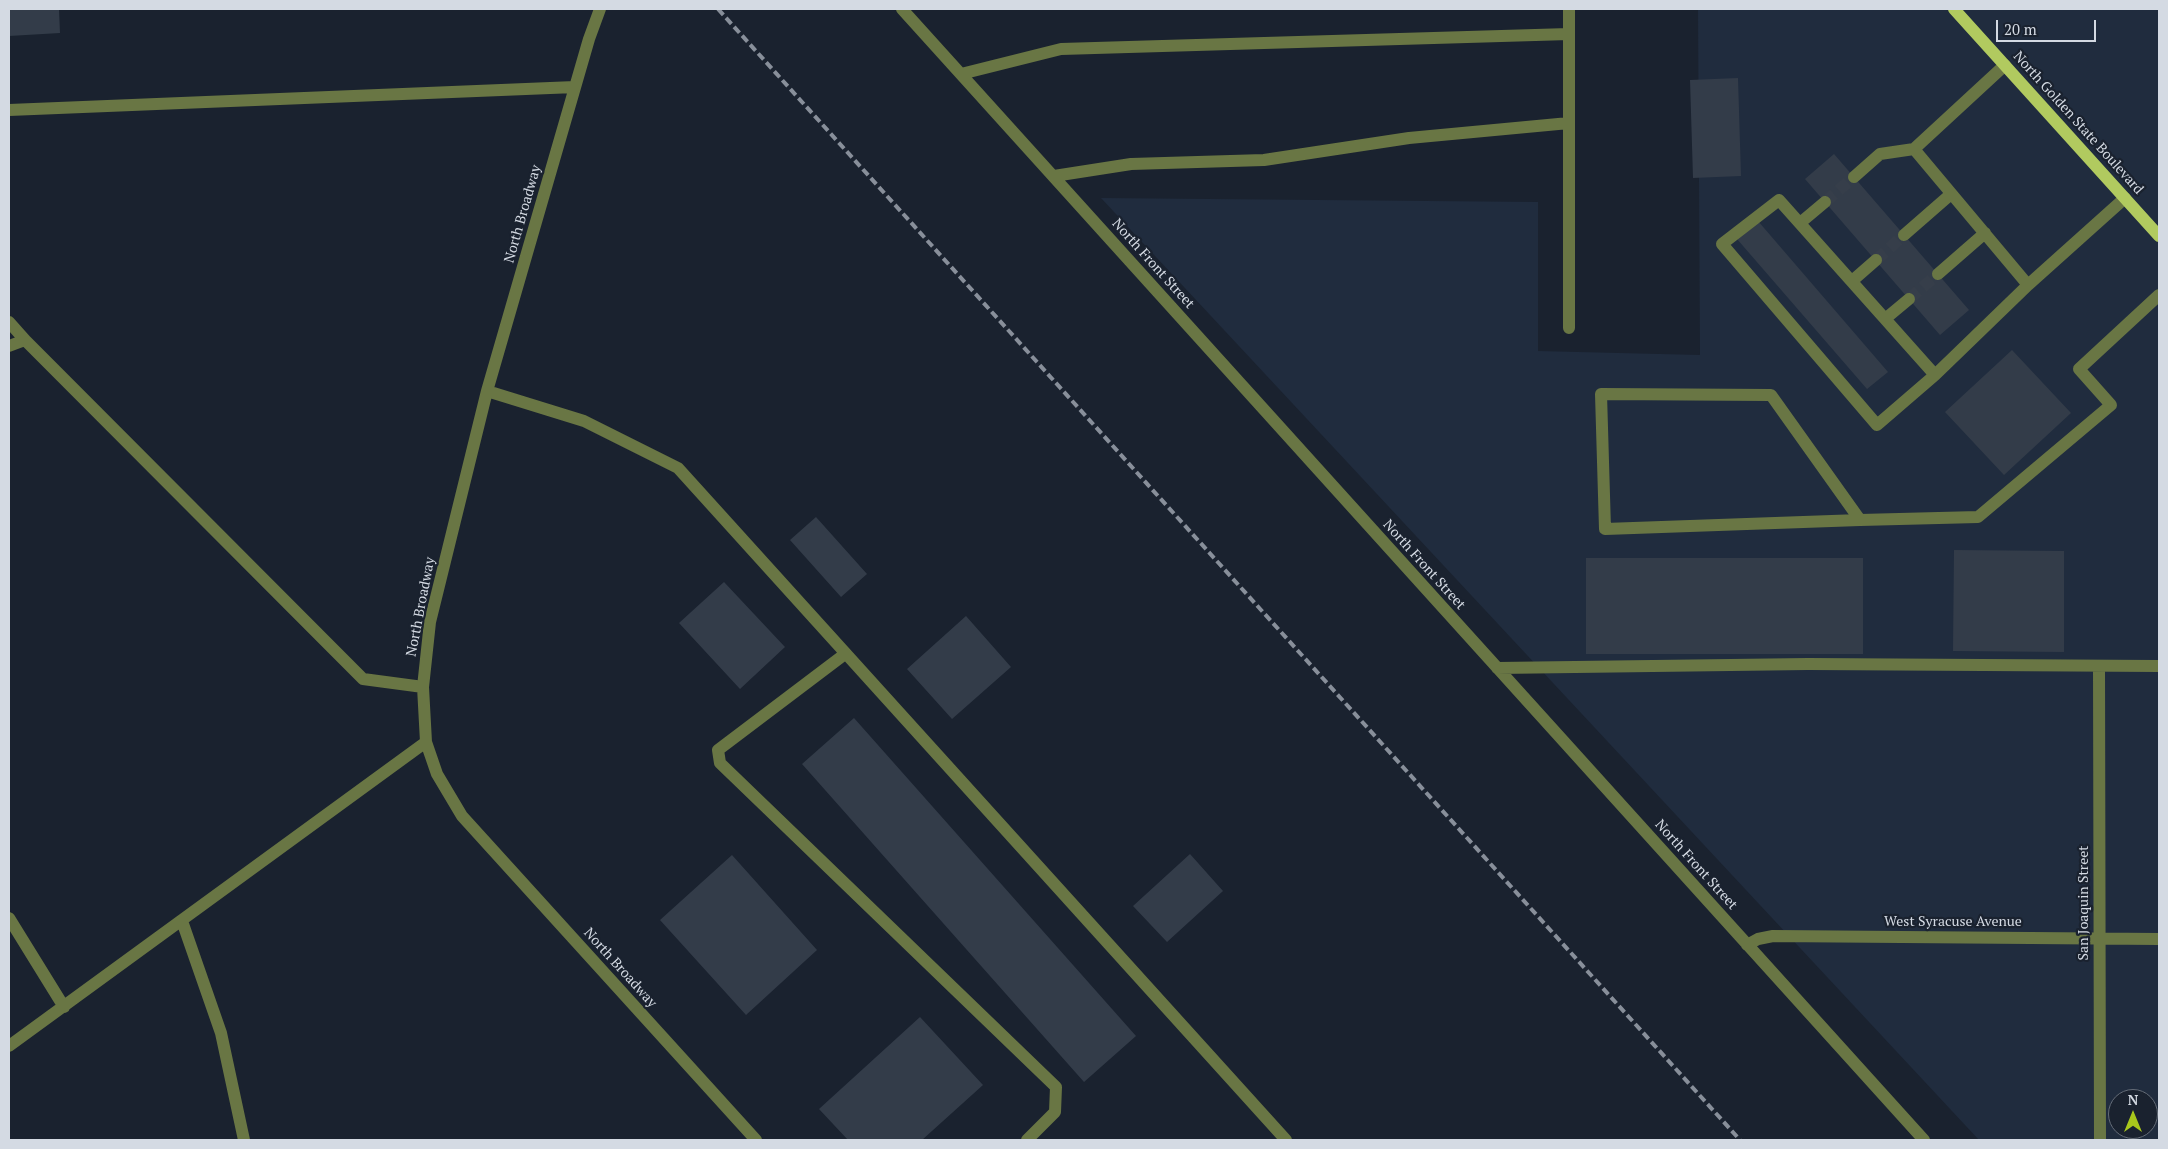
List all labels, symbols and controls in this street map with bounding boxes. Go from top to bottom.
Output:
scale bar [1998,10,2098,42]
text: 20 m [2004,19,2037,39]
street label: North Golden State Boulevard [2009,48,2147,198]
street label: North Broadway [501,163,545,265]
street label: North Front Street [1108,216,1198,312]
street label: North Front Street [1379,517,1469,613]
street label: North Broadway [403,556,439,658]
street label: North Front Street [1651,817,1741,913]
street label: San Joaquin Street [2076,846,2092,960]
street label: West Syracuse Avenue [1884,914,2022,930]
street label: North Broadway [580,925,660,1011]
north arrow [2108,1089,2158,1139]
text: N [2128,1090,2138,1109]

